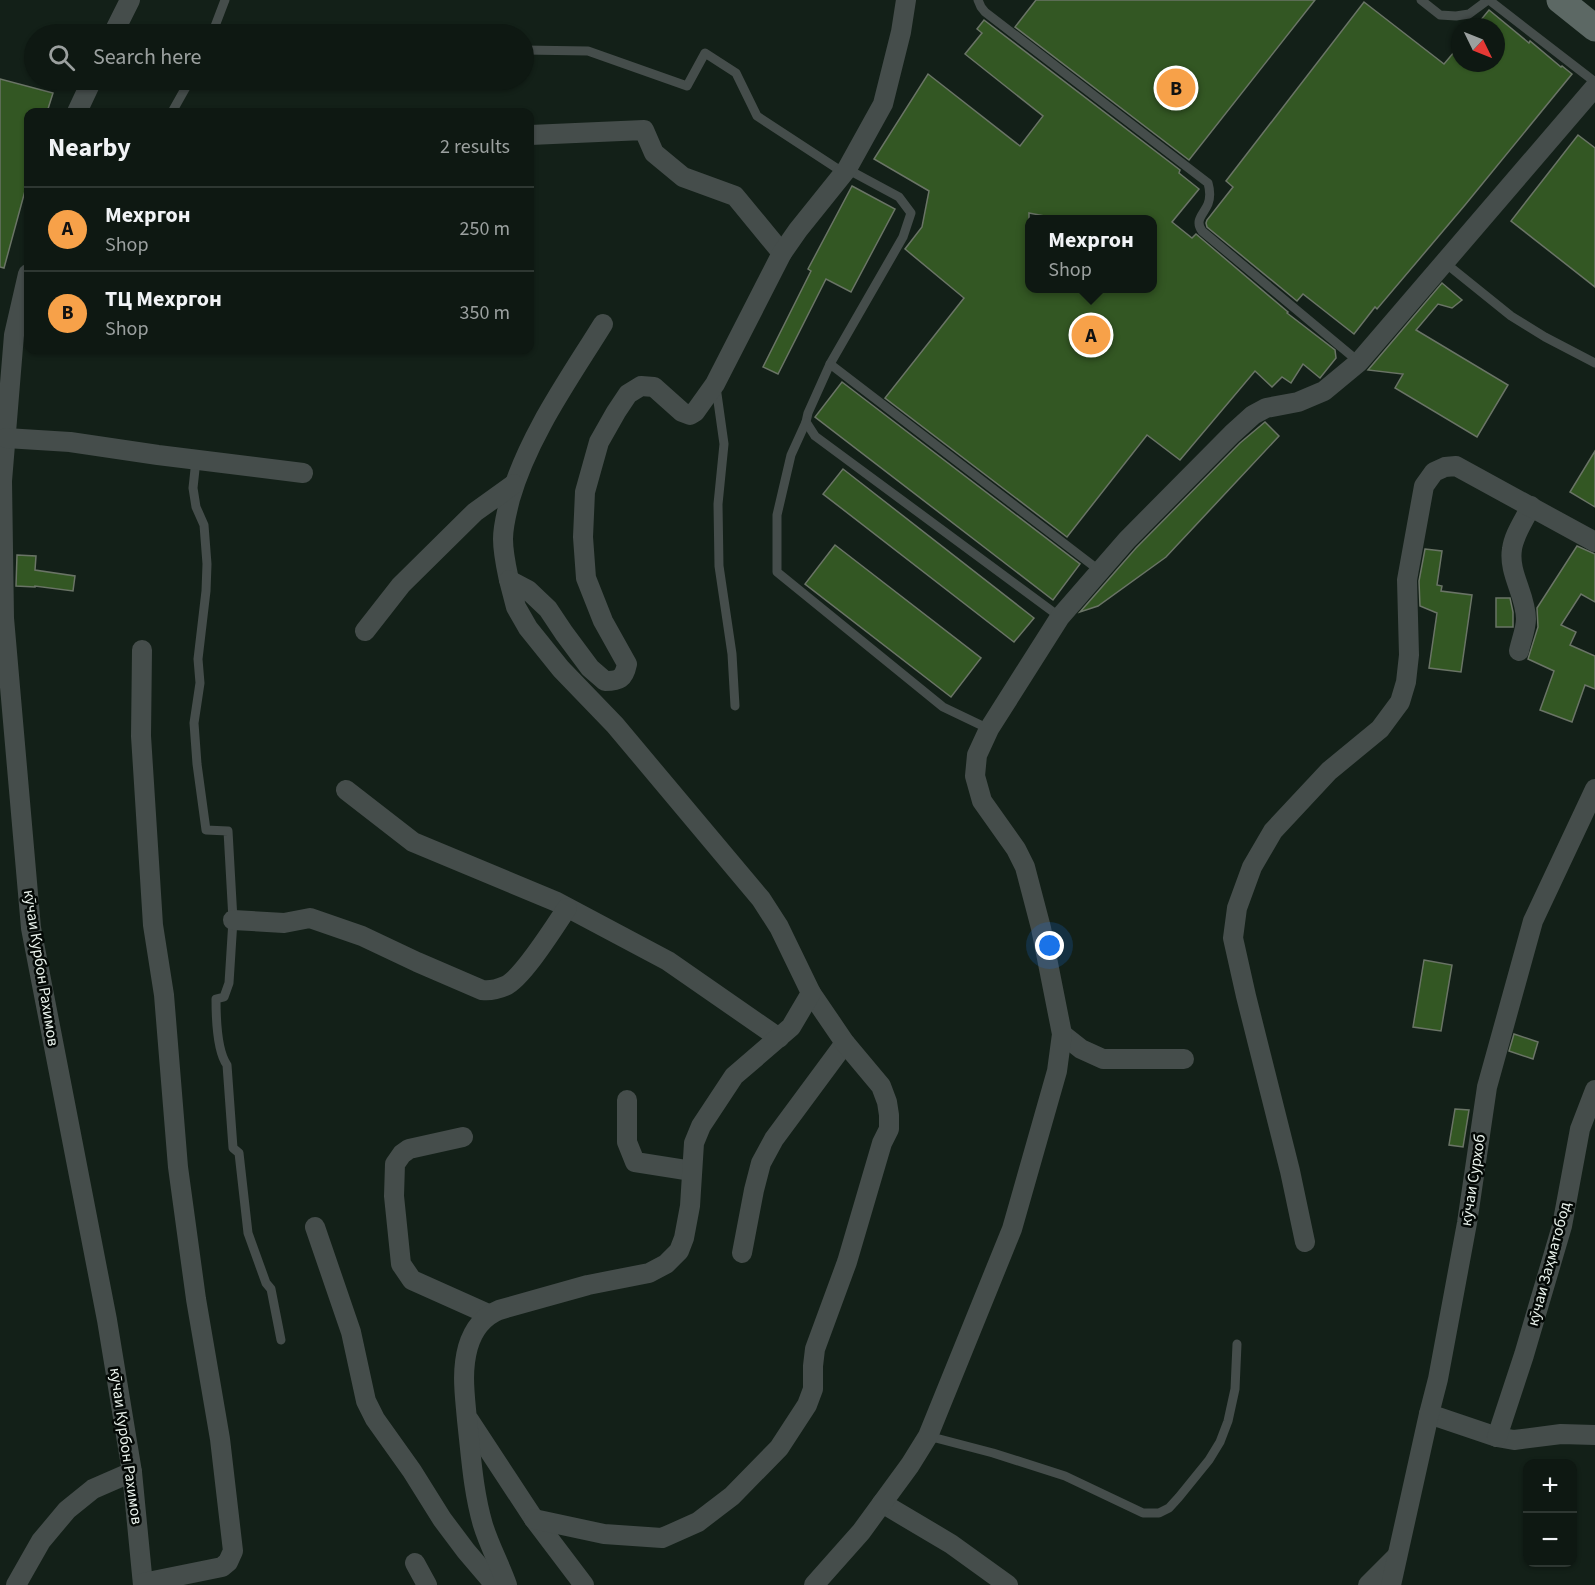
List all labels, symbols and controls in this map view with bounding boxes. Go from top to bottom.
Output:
north arrow [1451,18,1505,72]
search box [24,24,534,90]
icon: search [45,41,78,74]
text: Search here [93,41,201,73]
pin: B [1156,66,1196,110]
text: Nearby [48,129,131,166]
text: 2 results [440,133,510,161]
text: Мехргон [105,199,191,231]
text: A [62,215,73,243]
text: 250 m [460,215,510,243]
popup [1025,215,1157,293]
text: Мехргон [1048,224,1134,256]
text: Shop [105,231,149,259]
text: Shop [1048,256,1092,284]
text: ТЦ Мехргон [105,283,222,315]
text: B [61,299,74,327]
text: 350 m [460,299,510,327]
pin: A [1072,312,1110,358]
text: Shop [105,315,149,343]
street label: кӯчаи Курбон Рахимов [18,888,64,1048]
your location [1035,931,1064,960]
street label: кӯчаи Сурхоб [1455,1132,1491,1228]
street label: кӯчаи Заҳматобод [1522,1199,1576,1329]
street label: кӯчаи Курбон Рахимов [104,1366,148,1526]
map controls [1523,1459,1577,1567]
button: + [1523,1459,1577,1513]
button: − [1523,1513,1577,1567]

